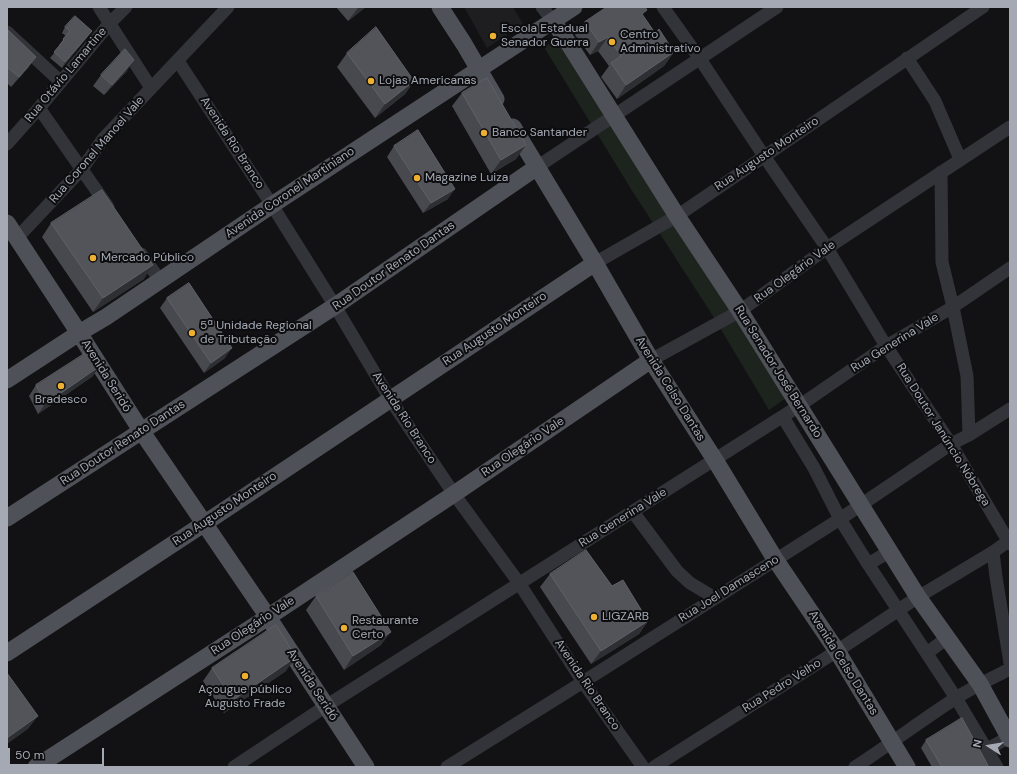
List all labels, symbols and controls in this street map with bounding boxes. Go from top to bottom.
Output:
place label: Escola Estadual Senador Guerra [501,22,589,50]
street label: Rua Otávio Lamartine [22,25,110,125]
place label: Centro Administrativo [620,28,700,56]
marker: Escola Estadual Senador Guerra [488,31,498,41]
marker: Centro Administrativo [607,37,617,47]
place label: Lojas Americanas [379,74,476,88]
marker: Lojas Americanas [366,76,376,86]
street label: Rua Coronel Manoel Vale [47,94,147,206]
street label: Avenida Rio Branco [197,94,267,192]
street label: Rua Augusto Monteiro [712,114,822,194]
place label: Banco Santander [492,126,587,140]
marker: Banco Santander [479,128,489,138]
street label: Avenida Coronel Martiniano [223,144,357,242]
place label: Magazine Luiza [425,171,508,185]
marker: Magazine Luiza [412,173,422,183]
street label: Rua Doutor Renato Dantas [330,218,458,314]
street label: Rua Olegário Vale [752,238,838,306]
place label: Mercado Público [101,251,194,265]
marker: Mercado Público [88,253,98,263]
street label: Rua Augusto Monteiro [440,289,550,369]
street label: Rua Senador José Bernardo [731,303,825,441]
street label: Rua Generina Vale [849,310,941,376]
place label: 5ª Unidade Regional de Tributação [200,319,312,347]
marker: 5ª Unidade Regional de Tributação [187,328,197,338]
street label: Avenida Celso Dantas [632,334,708,444]
street label: Avenida Seridó [78,337,134,415]
street label: Rua Doutor Janúncio Nóbrega [893,361,993,509]
street label: Avenida Rio Branco [369,369,439,467]
marker: Bradesco [56,381,66,391]
place label: Bradesco [35,393,87,407]
street label: Rua Doutor Renato Dantas [58,397,188,489]
street label: Rua Olegário Vale [479,414,567,480]
street label: Rua Augusto Monteiro [170,469,280,549]
street label: Rua Generina Vale [577,485,669,551]
street label: Rua Joel Damasceno [676,552,782,626]
street label: Rua Olegário Vale [209,594,297,658]
street label: Avenida Celso Dantas [805,608,881,718]
place label: LIGZARB [602,610,649,624]
marker: LIGZARB [589,612,599,622]
place label: Restaurante Certo [352,614,419,642]
marker: Restaurante Certo [339,623,349,633]
street label: Avenida Rio Branco [551,637,623,733]
street label: Avenida Seridó [283,646,341,724]
street label: Rua Pedro Velho [740,656,824,716]
marker: Açougue público Augusto Frade [240,671,250,681]
place label: Açougue público Augusto Frade [198,683,292,711]
north arrow [969,726,1009,766]
text: N [970,738,985,749]
scale bar [10,740,106,766]
text: 50 m [15,747,44,763]

